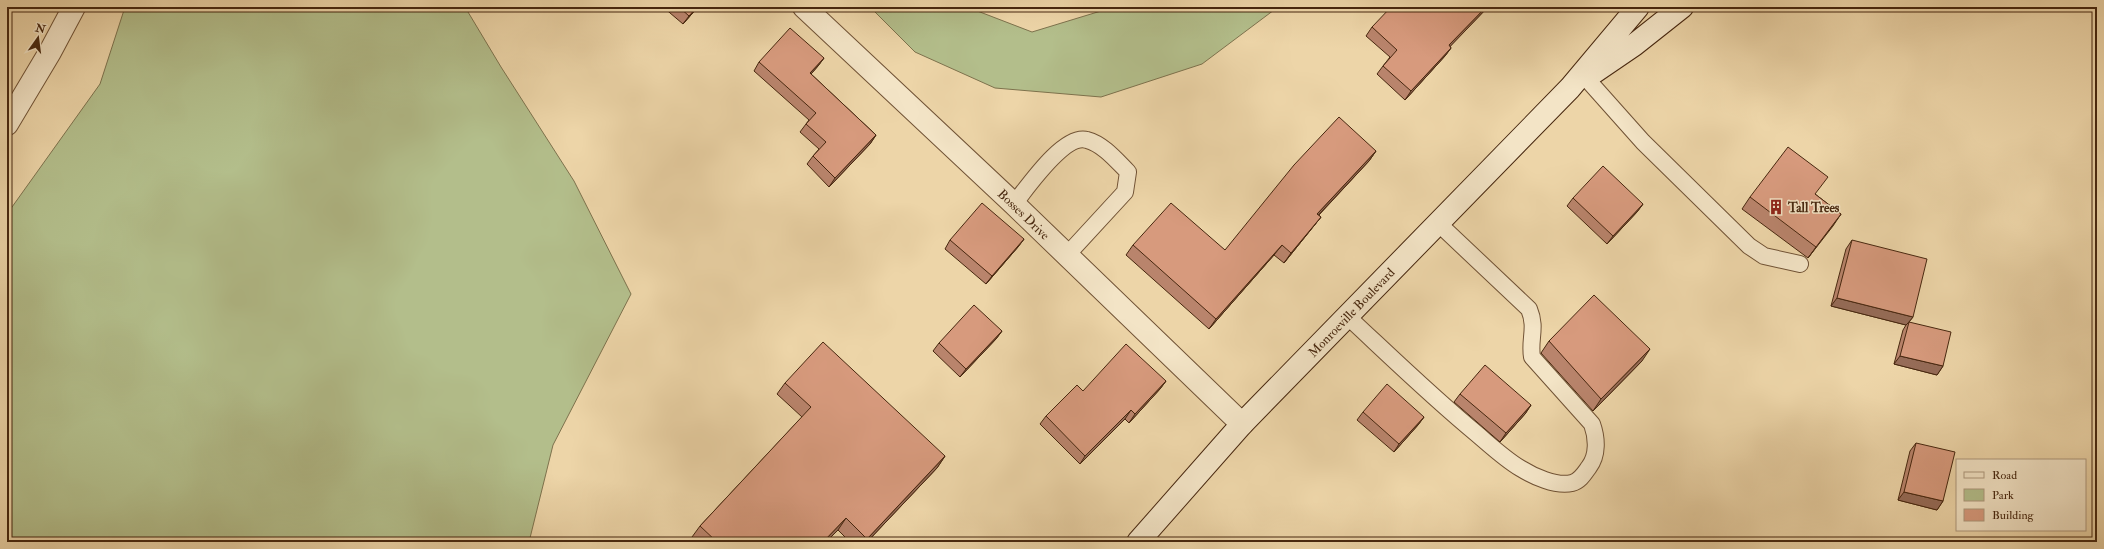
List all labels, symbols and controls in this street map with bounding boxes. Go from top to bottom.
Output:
north arrow [18,18,58,58]
text: N [33,21,48,37]
street label: Bosses Drive [994,186,1053,244]
building icon: Tall Trees [1767,198,1785,216]
place label: Tall Trees [1787,200,1840,216]
street label: Monroeville Boulevard [1305,264,1399,361]
legend [1956,459,2086,531]
text: Road [1992,468,2017,483]
text: Park [1992,488,2014,503]
text: Building [1992,508,2035,523]

